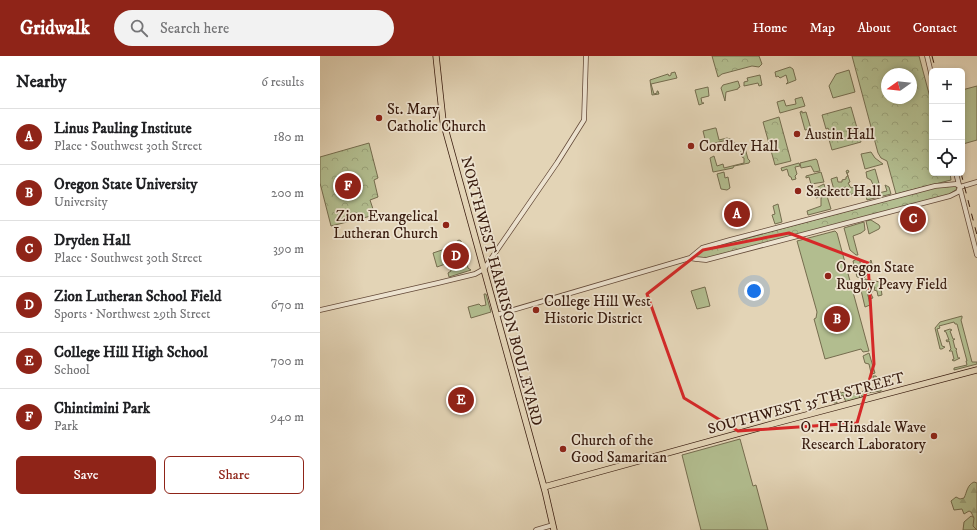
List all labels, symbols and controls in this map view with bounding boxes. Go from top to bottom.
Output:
search box [114,10,394,46]
text: Gridwalk [20,17,90,40]
icon: search [128,17,150,39]
text: Search here [160,19,229,38]
text: Home [753,19,787,37]
text: Map [809,19,835,37]
text: About [857,19,891,37]
text: Contact [913,19,957,37]
north arrow [881,68,917,104]
map controls [929,68,965,176]
button: + [929,68,965,104]
text: Nearby [16,71,66,93]
text: 6 results [261,74,304,90]
place label: St. Mary Catholic Church [387,100,486,136]
button: − [929,104,965,140]
marker: St. Mary Catholic Church [374,113,384,123]
text: Linus Pauling Institute [54,119,192,138]
place label: Austin Hall [805,125,875,144]
text: A [25,129,33,145]
text: 180 m [273,129,304,145]
marker: Austin Hall [792,129,802,139]
place label: Cordley Hall [699,137,779,156]
text: Place · Southwest 30th Street [54,138,202,154]
button: locate [929,140,965,176]
marker: Cordley Hall [686,141,696,151]
street label: NORTHWEST HARRISON BOULEVARD [457,154,547,428]
pin: F [335,171,361,201]
text: Oregon State University [54,175,197,194]
place label: Sackett Hall [806,182,882,201]
text: B [25,185,33,201]
text: 200 m [271,185,304,201]
marker: Sackett Hall [793,186,803,196]
text: University [54,194,108,210]
pin: A [724,199,750,229]
pin: C [900,204,926,234]
place label: Zion Evangelical Lutheran Church [333,207,438,243]
marker: Zion Evangelical Lutheran Church [441,220,451,230]
text: Dryden Hall [54,231,131,250]
text: C [25,241,33,257]
text: 390 m [273,241,304,257]
pin: D [443,241,469,271]
text: Place · Southwest 30th Street [54,250,202,266]
place label: Oregon State Rugby Peavy Field [836,258,948,294]
marker: Oregon State Rugby Peavy Field [823,271,833,281]
your location [744,281,764,301]
text: Zion Lutheran School Field [54,287,221,306]
place label: College Hill West Historic District [544,292,651,328]
text: D [24,297,34,313]
text: 670 m [271,297,304,313]
pin: B [824,304,850,334]
marker: College Hill West Historic District [531,305,541,315]
text: Sports · Northwest 29th Street [54,306,210,322]
text: College Hill High School [54,343,208,362]
text: E [24,353,34,369]
text: 700 m [271,353,304,369]
text: School [54,362,90,378]
street label: SOUTHWEST 35TH STREET [706,368,907,439]
pin: E [448,385,474,415]
text: Chintimini Park [54,399,150,418]
text: F [25,409,33,425]
text: 940 m [270,409,304,425]
text: Park [54,418,78,434]
place label: O. H. Hinsdale Wave Research Laboratory [800,418,927,454]
place label: Church of the Good Samaritan [571,431,667,467]
marker: O. H. Hinsdale Wave Research Laboratory [929,431,939,441]
marker: Church of the Good Samaritan [558,444,568,454]
button: Save [16,456,156,494]
button: Share [164,456,304,494]

